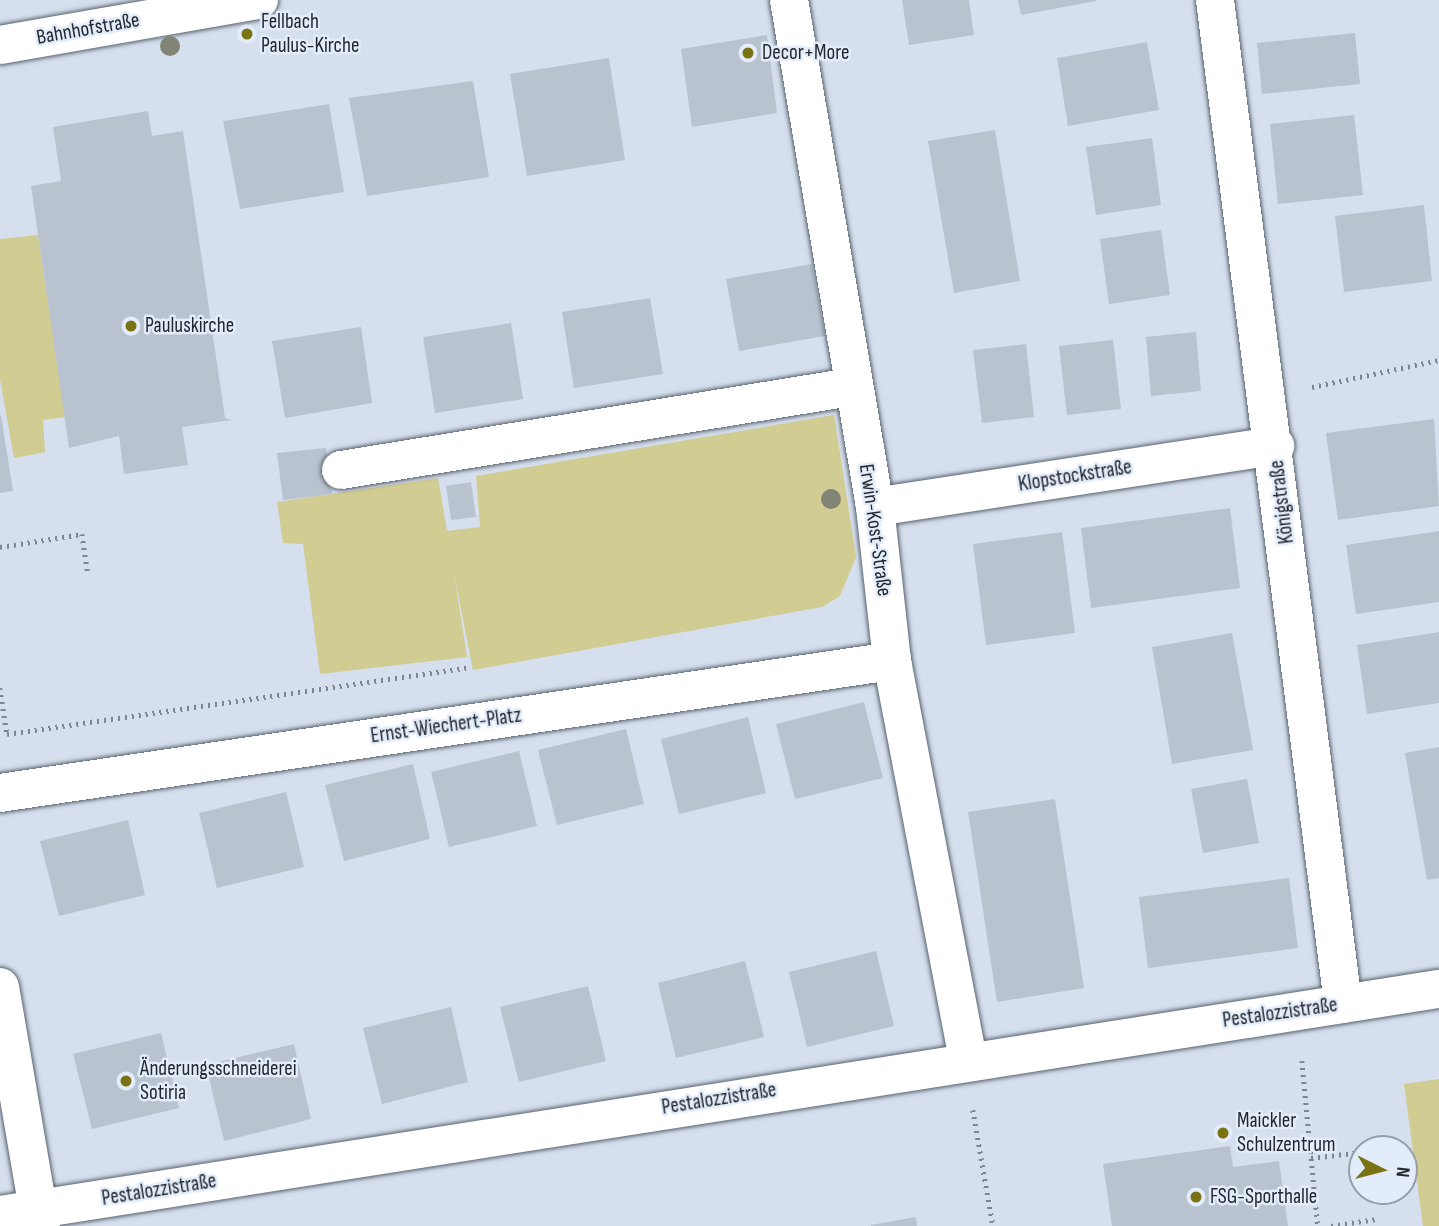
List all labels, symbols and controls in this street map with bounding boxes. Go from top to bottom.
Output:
street label: Bahnhofstraße [35,8,141,50]
place label: Fellbach Paulus-Kirche [261,9,359,59]
marker: Fellbach Paulus-Kirche [239,26,255,42]
place label: Decor+More [762,40,849,66]
marker: Decor+More [740,45,756,61]
place label: Pauluskirche [145,313,234,339]
marker: Pauluskirche [123,318,139,334]
street label: Klopstockstraße [1016,455,1134,497]
street label: Königstraße [1264,459,1300,545]
street label: Erwin-Kost-Straße [853,462,897,598]
street label: Ernst-Wiechert-Platz [369,703,523,749]
street label: Pestalozzistraße [1221,992,1339,1034]
place label: Änderungsschneiderei Sotiria [140,1056,297,1106]
marker: Änderungsschneiderei Sotiria [118,1073,134,1089]
street label: Pestalozzistraße [660,1078,778,1120]
place label: Maickler Schulzentrum [1237,1108,1336,1158]
marker: Maickler Schulzentrum [1215,1125,1231,1141]
north arrow [1348,1135,1418,1205]
text: N [1390,1166,1414,1178]
street label: Pestalozzistraße [100,1169,218,1211]
place label: FSG-Sporthalle [1210,1184,1317,1210]
marker: FSG-Sporthalle [1188,1189,1204,1205]

